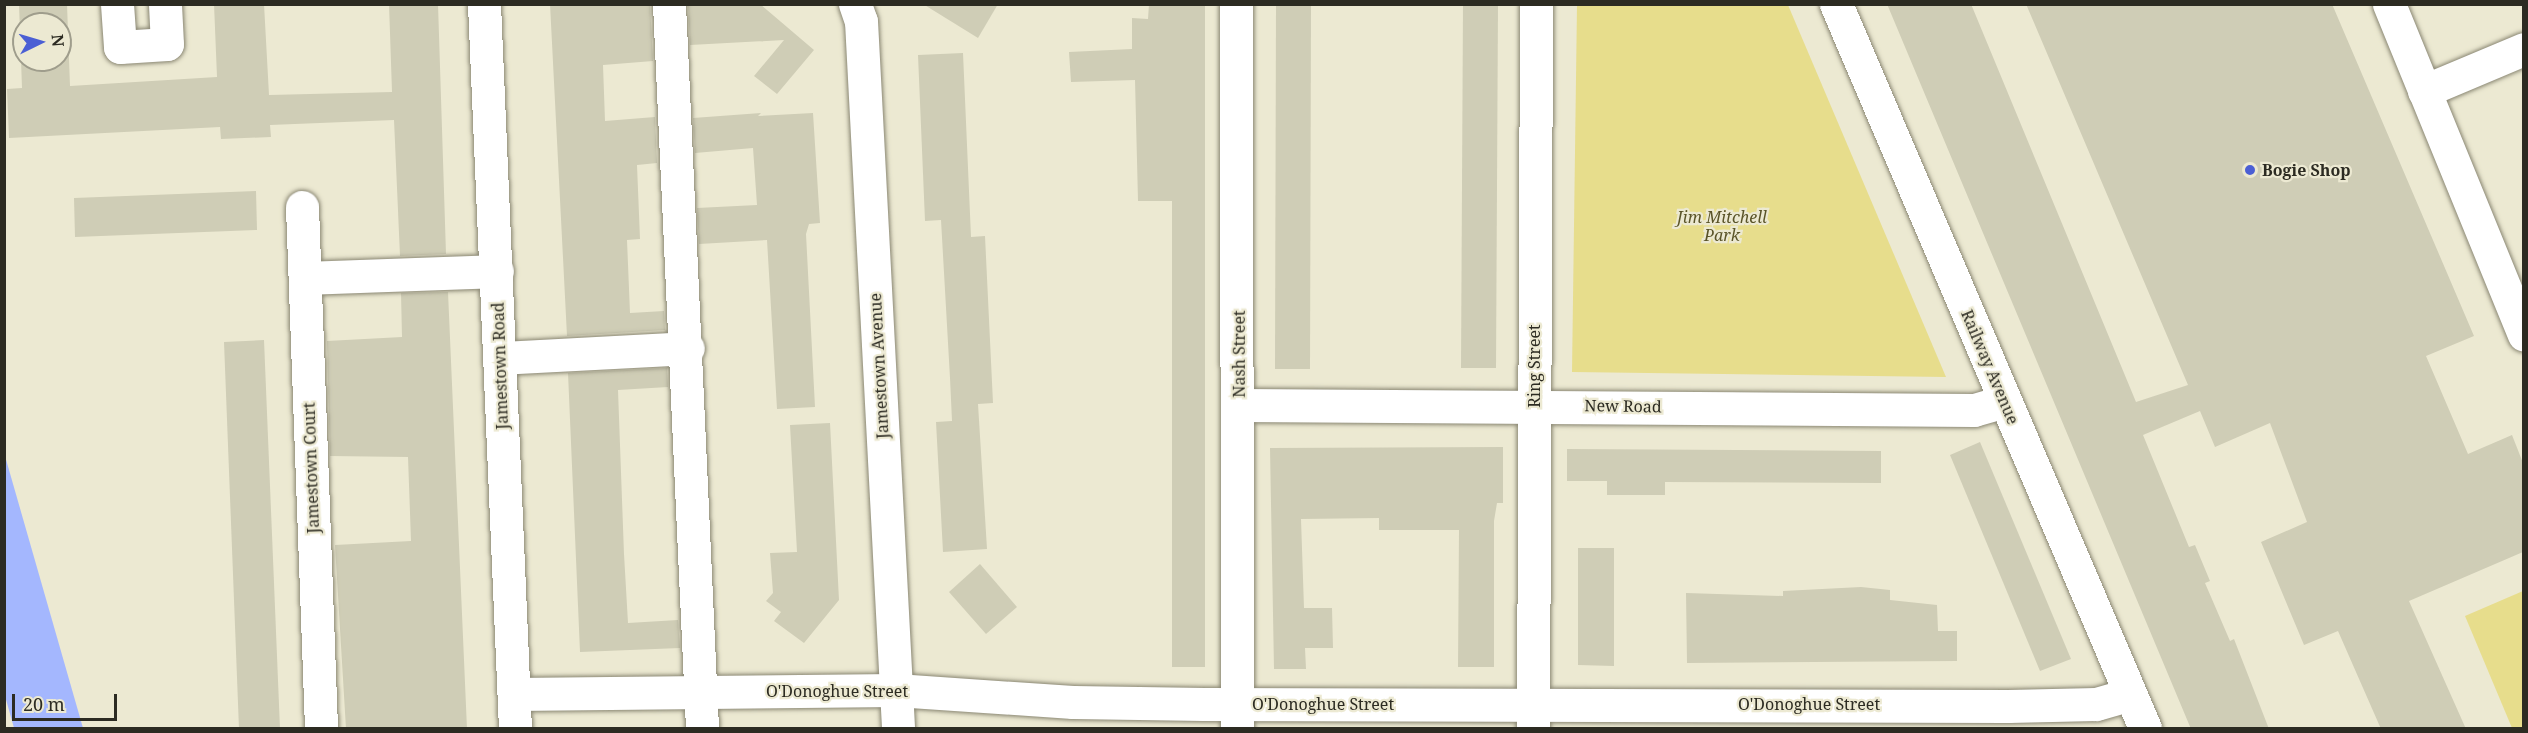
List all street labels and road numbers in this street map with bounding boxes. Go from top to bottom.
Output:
street label: Jamestown Avenue [866,293,892,439]
street label: Jamestown Road [488,302,512,430]
street label: Railway Avenue [1957,307,2023,427]
street label: Nash Street [1229,310,1249,398]
street label: Ring Street [1524,324,1544,408]
street label: New Road [1584,396,1662,416]
street label: Jamestown Court [299,402,323,534]
street label: O'Donoghue Street [766,681,908,701]
street label: O'Donoghue Street [1252,694,1394,714]
street label: O'Donoghue Street [1738,694,1880,714]

